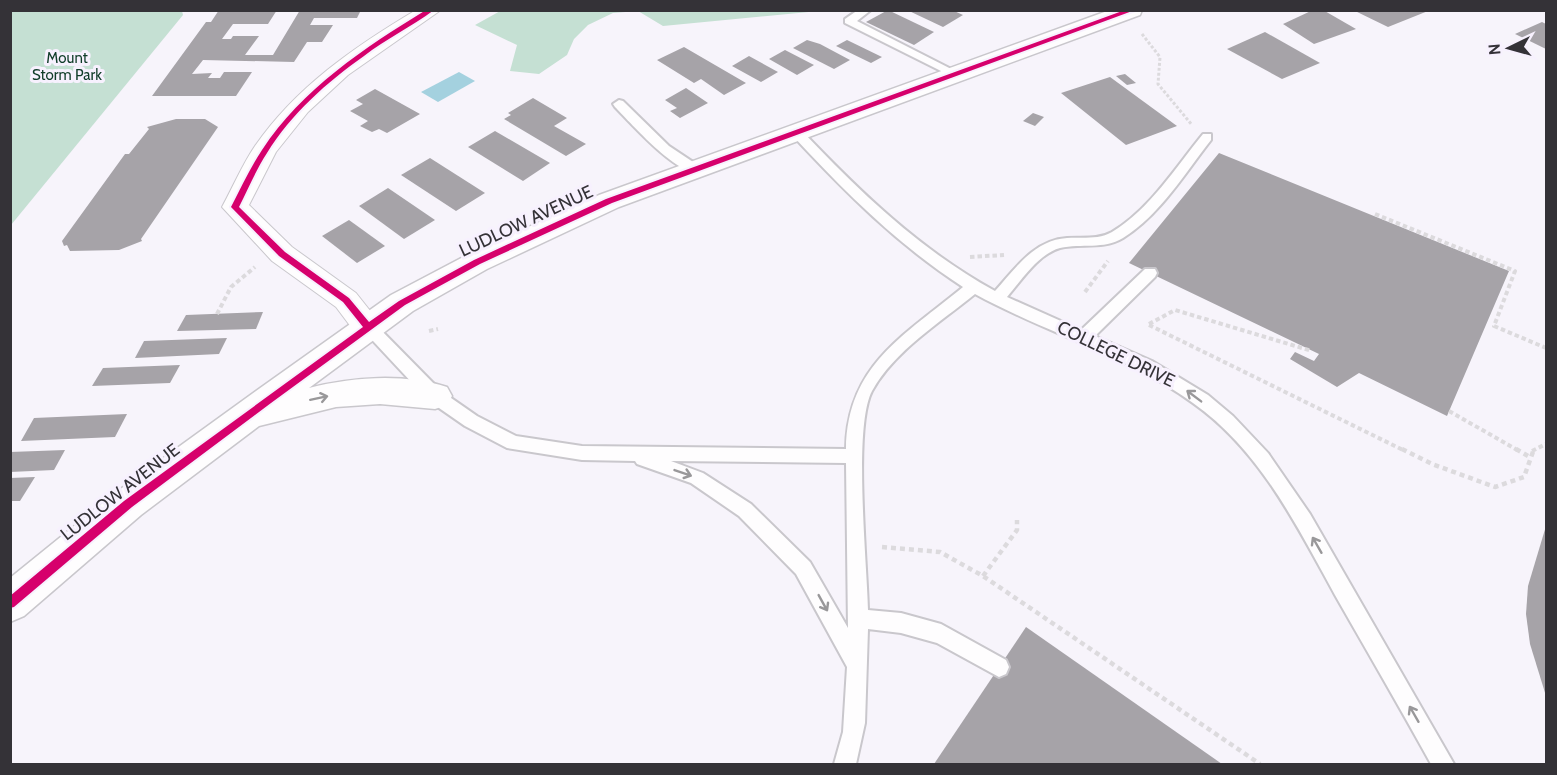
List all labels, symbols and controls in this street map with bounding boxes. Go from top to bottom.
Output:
north arrow [1479,18,1539,78]
text: N [1485,43,1505,56]
park label: Mount Storm Park [32,49,102,84]
street label: LUDLOW AVENUE [456,180,596,262]
street label: COLLEGE DRIVE [1054,316,1178,392]
one-way arrow [1187,390,1203,403]
one-way arrow [309,392,329,403]
street label: LUDLOW AVENUE [56,439,184,545]
one-way arrow [673,469,692,480]
one-way arrow [1311,536,1323,553]
one-way arrow [817,594,829,611]
one-way arrow [1408,706,1420,723]

